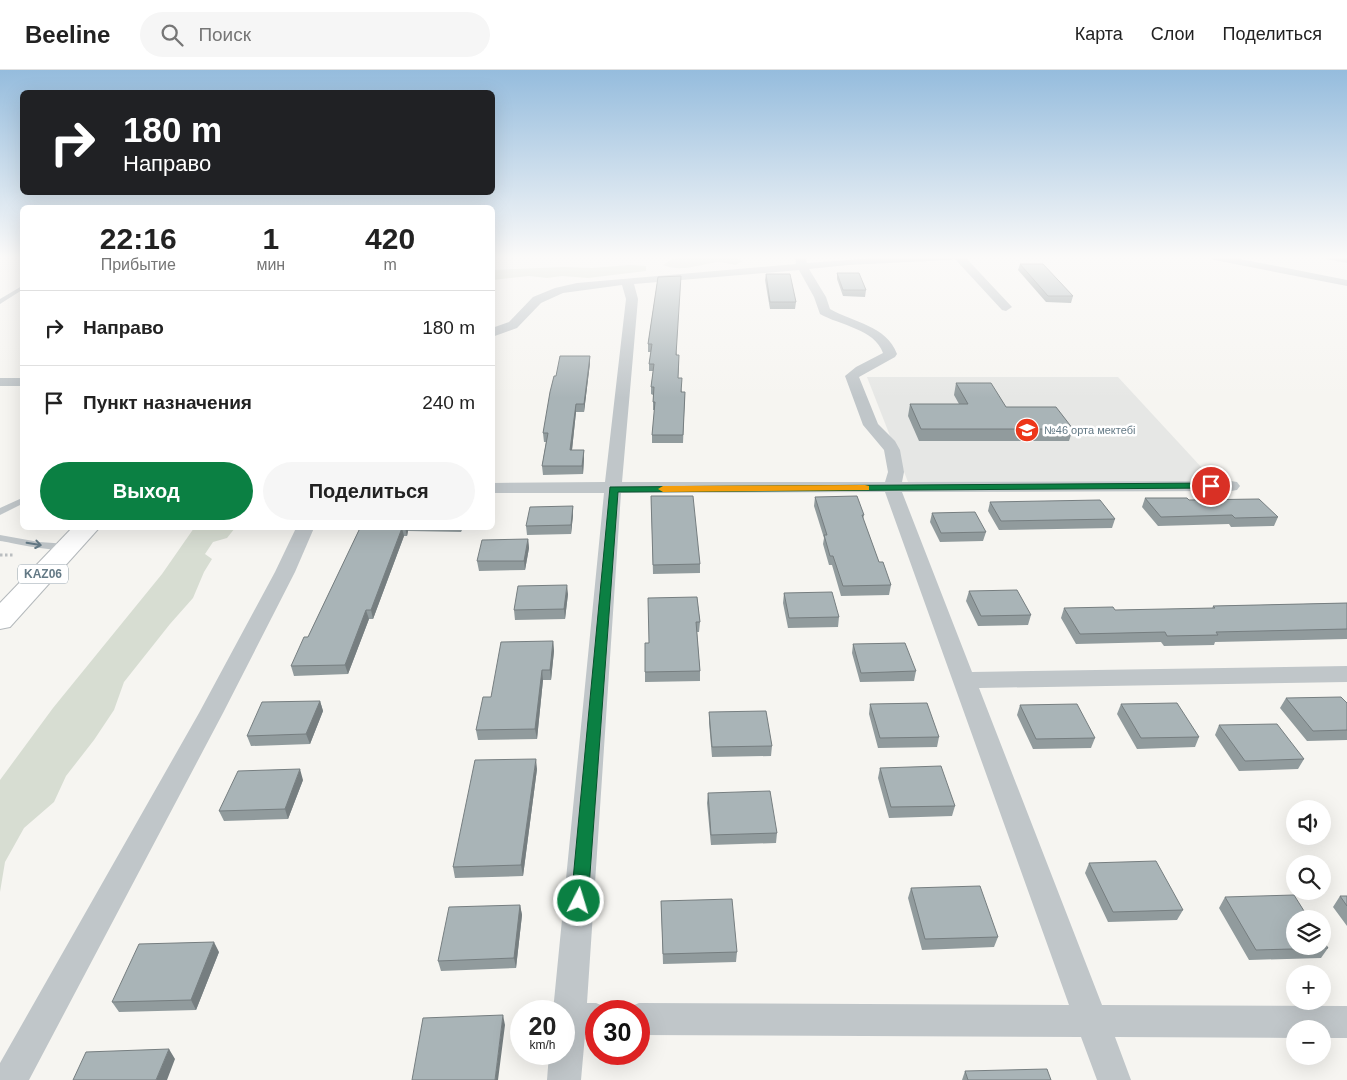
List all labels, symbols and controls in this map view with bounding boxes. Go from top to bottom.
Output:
search box [140,12,490,57]
text: Beeline [25,21,110,48]
icon: search [158,21,186,49]
text: Поиск [198,24,251,45]
text: Карта [1075,24,1123,44]
text: Слои [1151,24,1195,44]
text: Поделиться [1223,24,1322,44]
icon: right [40,110,105,175]
text: 180 m [123,110,222,149]
text: Направо [123,151,211,176]
text: 22:16 [100,222,177,255]
text: 1 [262,222,279,255]
text: 420 [365,222,415,255]
text: Прибытие [101,256,176,273]
text: мин [256,256,285,273]
text: m [383,256,397,273]
icon: right [40,314,68,342]
text: Направо [83,317,164,338]
text: 180 m [422,317,475,338]
icon: arrive [40,389,68,417]
text: Пункт назначения [83,392,252,413]
text: 240 m [422,392,475,413]
school or university icon: №46 орта мектебі [1014,417,1040,443]
place label: №46 орта мектебі [1044,424,1135,436]
button: Выход [40,462,253,520]
button: Поделиться [263,462,475,520]
pin [1190,465,1232,507]
icon: arrive [1197,472,1225,500]
one-way arrow [25,539,41,549]
road number: KАZ06 [18,564,68,584]
map controls [1286,800,1331,1065]
button: sound [1286,800,1331,845]
button: search [1286,855,1331,900]
position arrow [552,874,604,926]
button: layers [1286,910,1331,955]
button: + [1286,965,1331,1010]
speed limit sign: 30 [585,1000,650,1065]
text: 20 [529,1012,556,1040]
button: − [1286,1020,1331,1065]
text: km/h [529,1038,556,1052]

